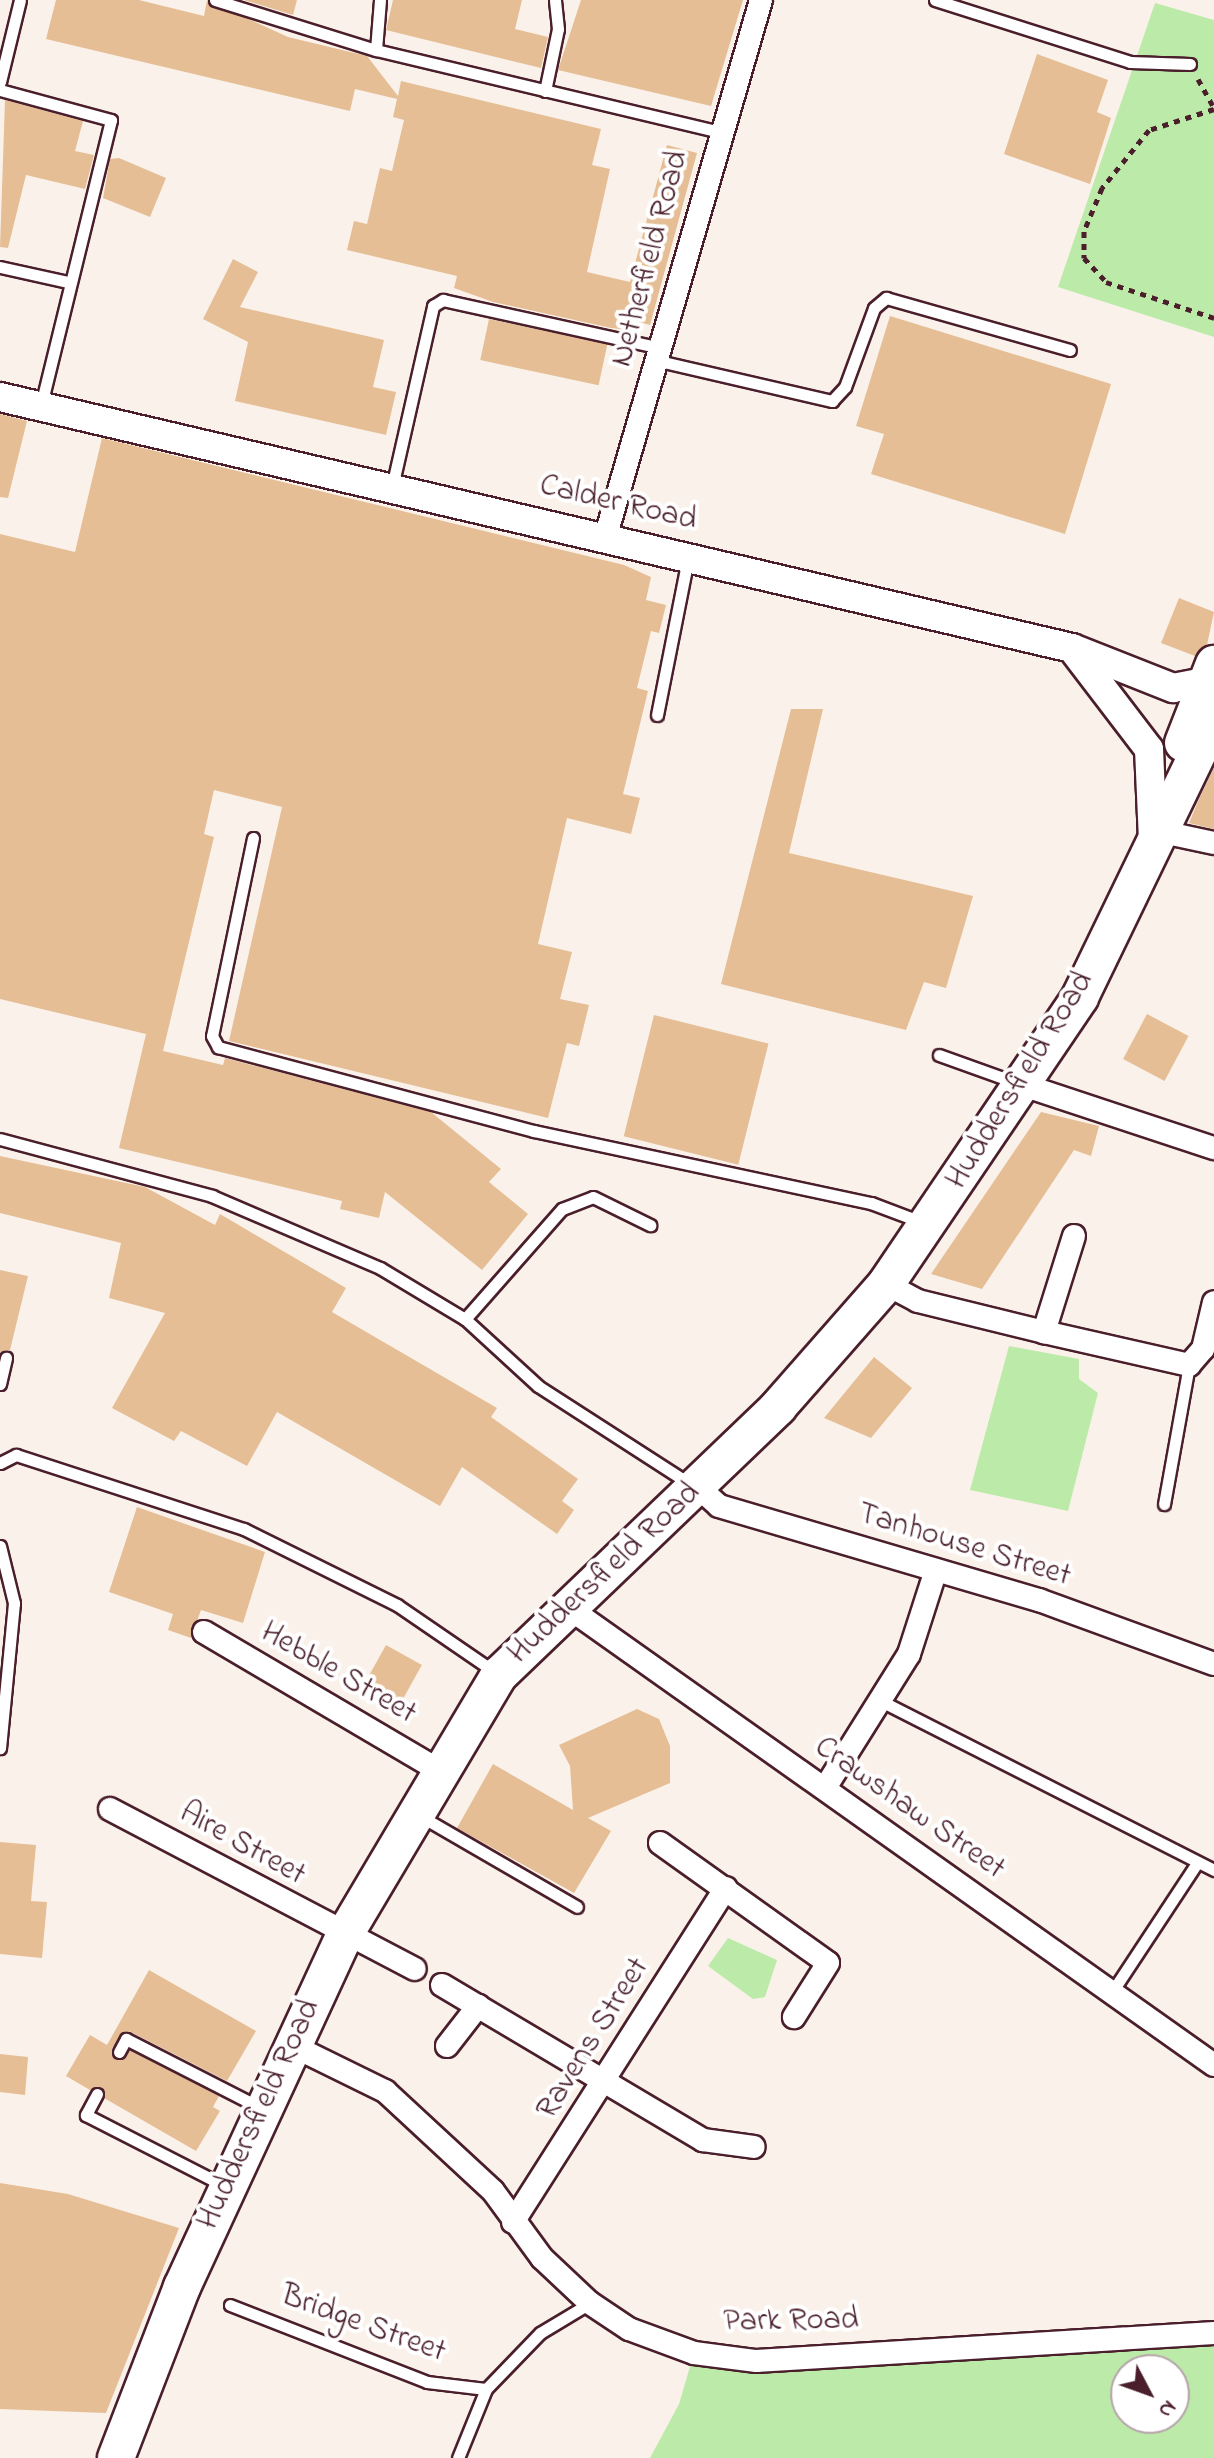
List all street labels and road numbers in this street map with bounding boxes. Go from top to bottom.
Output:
street label: Netherfield Road [604,147,698,371]
street label: Calder Road [536,467,700,541]
street label: Huddersfield Road [939,965,1103,1197]
street label: Huddersfield Road [501,1475,709,1673]
street label: Tanhouse Street [853,1495,1075,1597]
street label: Hebble Street [253,1614,423,1734]
street label: Crawshaw Street [806,1729,1012,1889]
street label: Aire Street [172,1795,312,1895]
street label: Ravens Street [529,1951,659,2127]
street label: Huddersfield Road [190,1994,330,2236]
street label: Bridge Street [275,2277,451,2373]
street label: Park Road [723,2302,859,2342]

